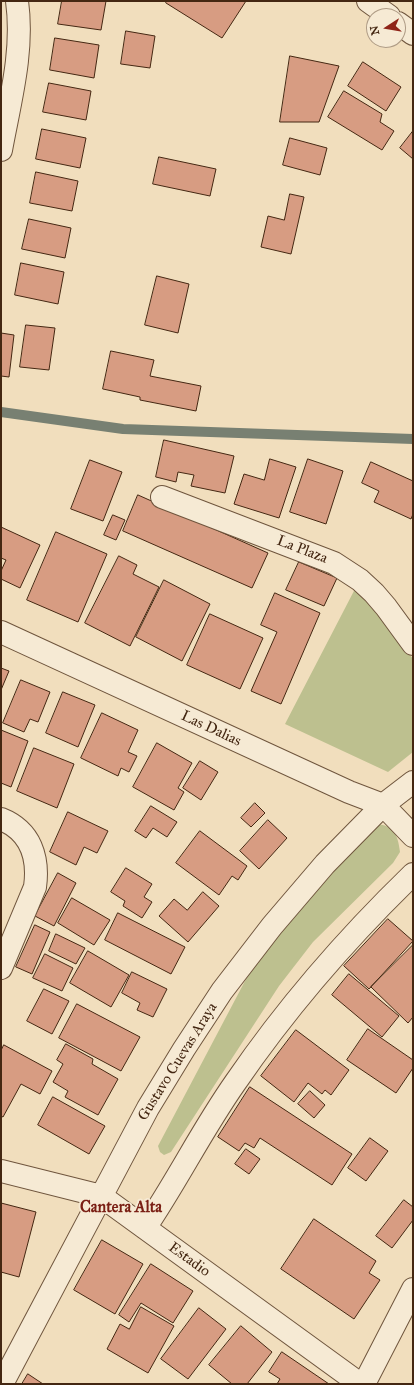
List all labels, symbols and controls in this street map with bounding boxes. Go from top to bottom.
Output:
north arrow [366,8,406,48]
text: N [367,24,382,36]
street label: La Plaza [274,532,330,568]
street label: Las Dalias [178,707,244,751]
street label: Gustavo Cuevas Araya [134,1000,222,1124]
district label: Cantera Alta [80,1198,162,1218]
street label: Estadio [165,1239,213,1281]

